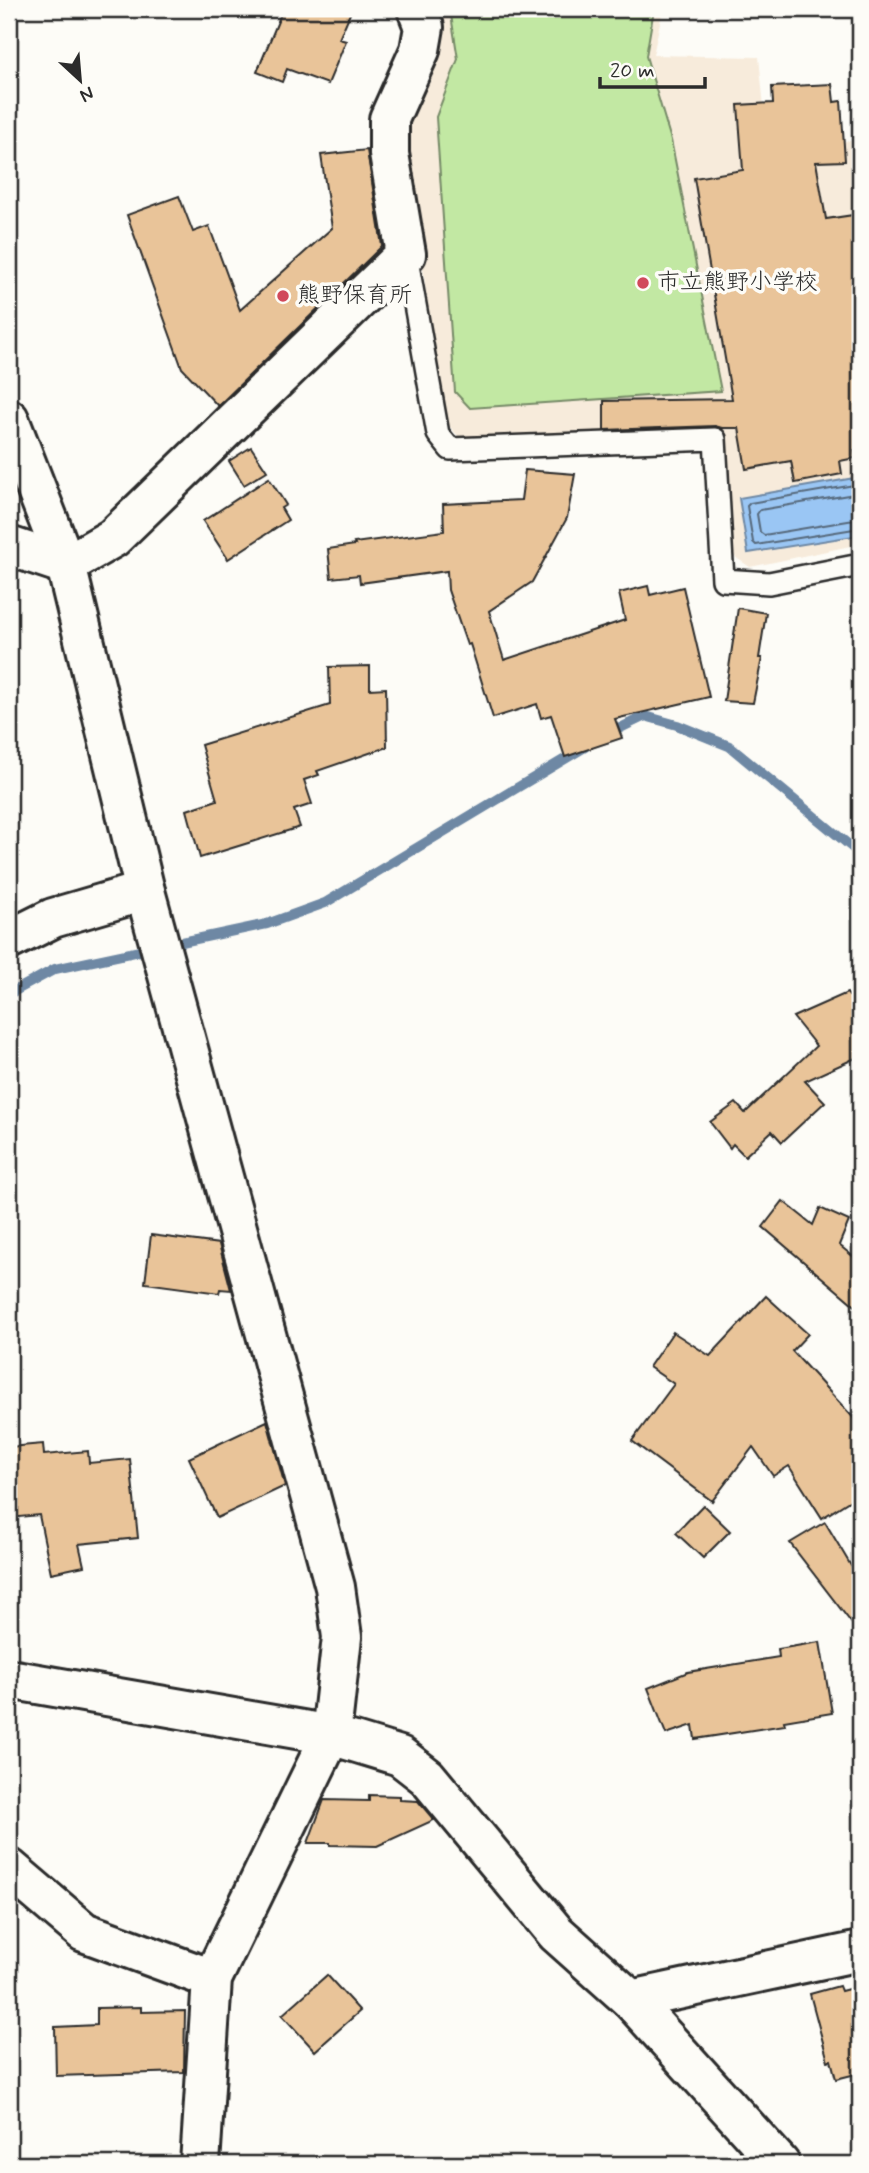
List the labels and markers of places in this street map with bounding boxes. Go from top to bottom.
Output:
place label: 市立熊野小学校 [657,268,818,298]
marker: 市立熊野小学校 [635,275,651,291]
place label: 熊野保育所 [297,281,412,311]
marker: 熊野保育所 [275,288,291,304]

